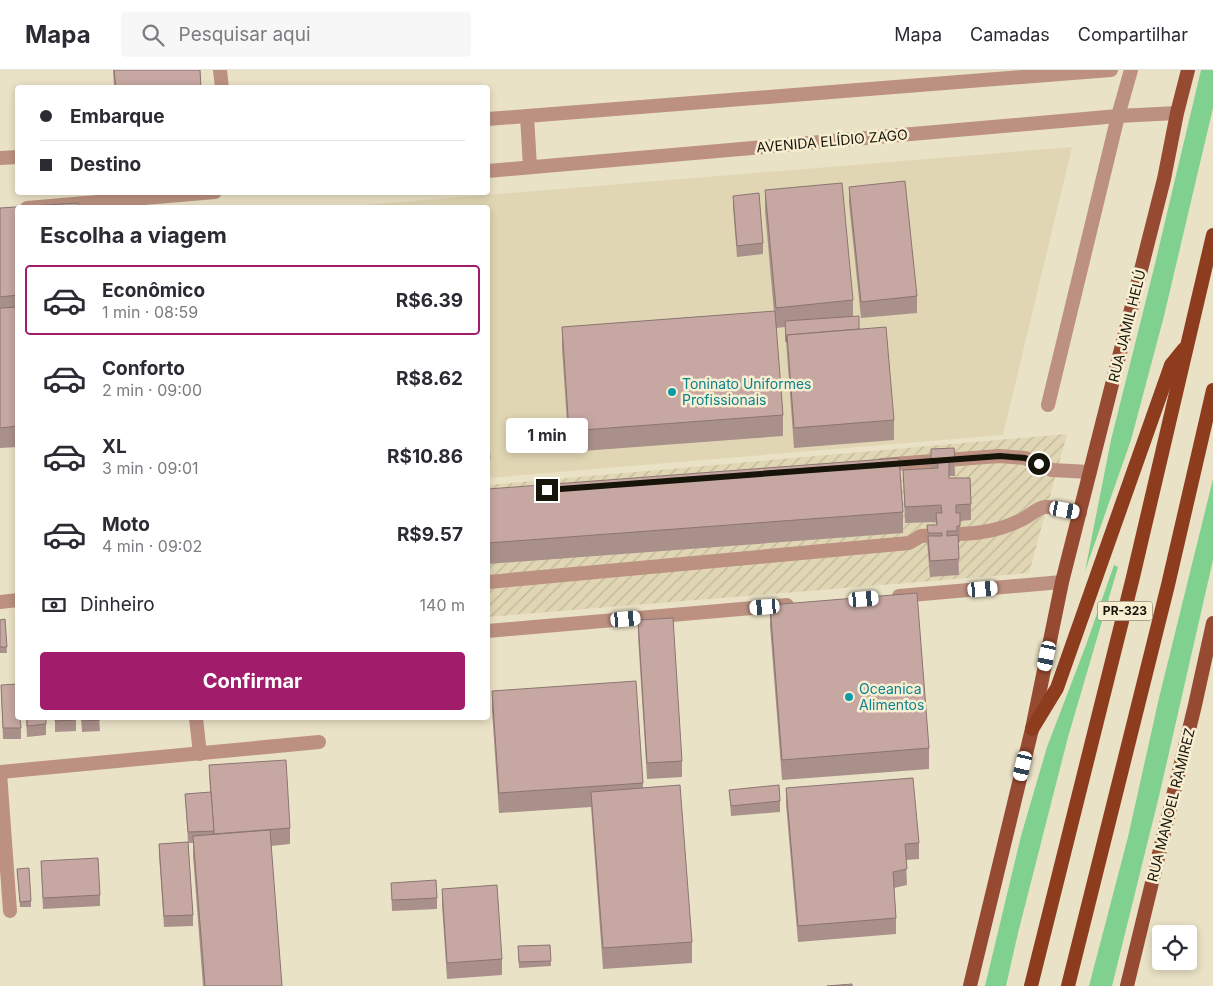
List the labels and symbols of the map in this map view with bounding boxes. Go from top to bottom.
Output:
street label: AVENIDA ELÍDIO ZAGO [755,125,908,156]
street label: RUA JAMIL HELÚ [1104,268,1149,384]
place label: Toninato Uniformes Profissionais [682,375,811,408]
marker: Toninato Uniformes Profissionais [666,386,678,398]
callout: 1 min [506,418,588,452]
route start [1028,453,1050,475]
route end [536,479,558,501]
car [1048,500,1081,520]
car [967,580,998,598]
car [848,590,879,608]
car [749,598,780,616]
road number: PR-323 [1098,602,1152,620]
car [610,610,641,628]
car [1036,640,1057,672]
place label: Oceanica Alimentos [859,680,924,713]
marker: Oceanica Alimentos [843,691,855,703]
street label: RUA MANOEL RAMIREZ [1143,726,1198,884]
car [1012,750,1033,782]

